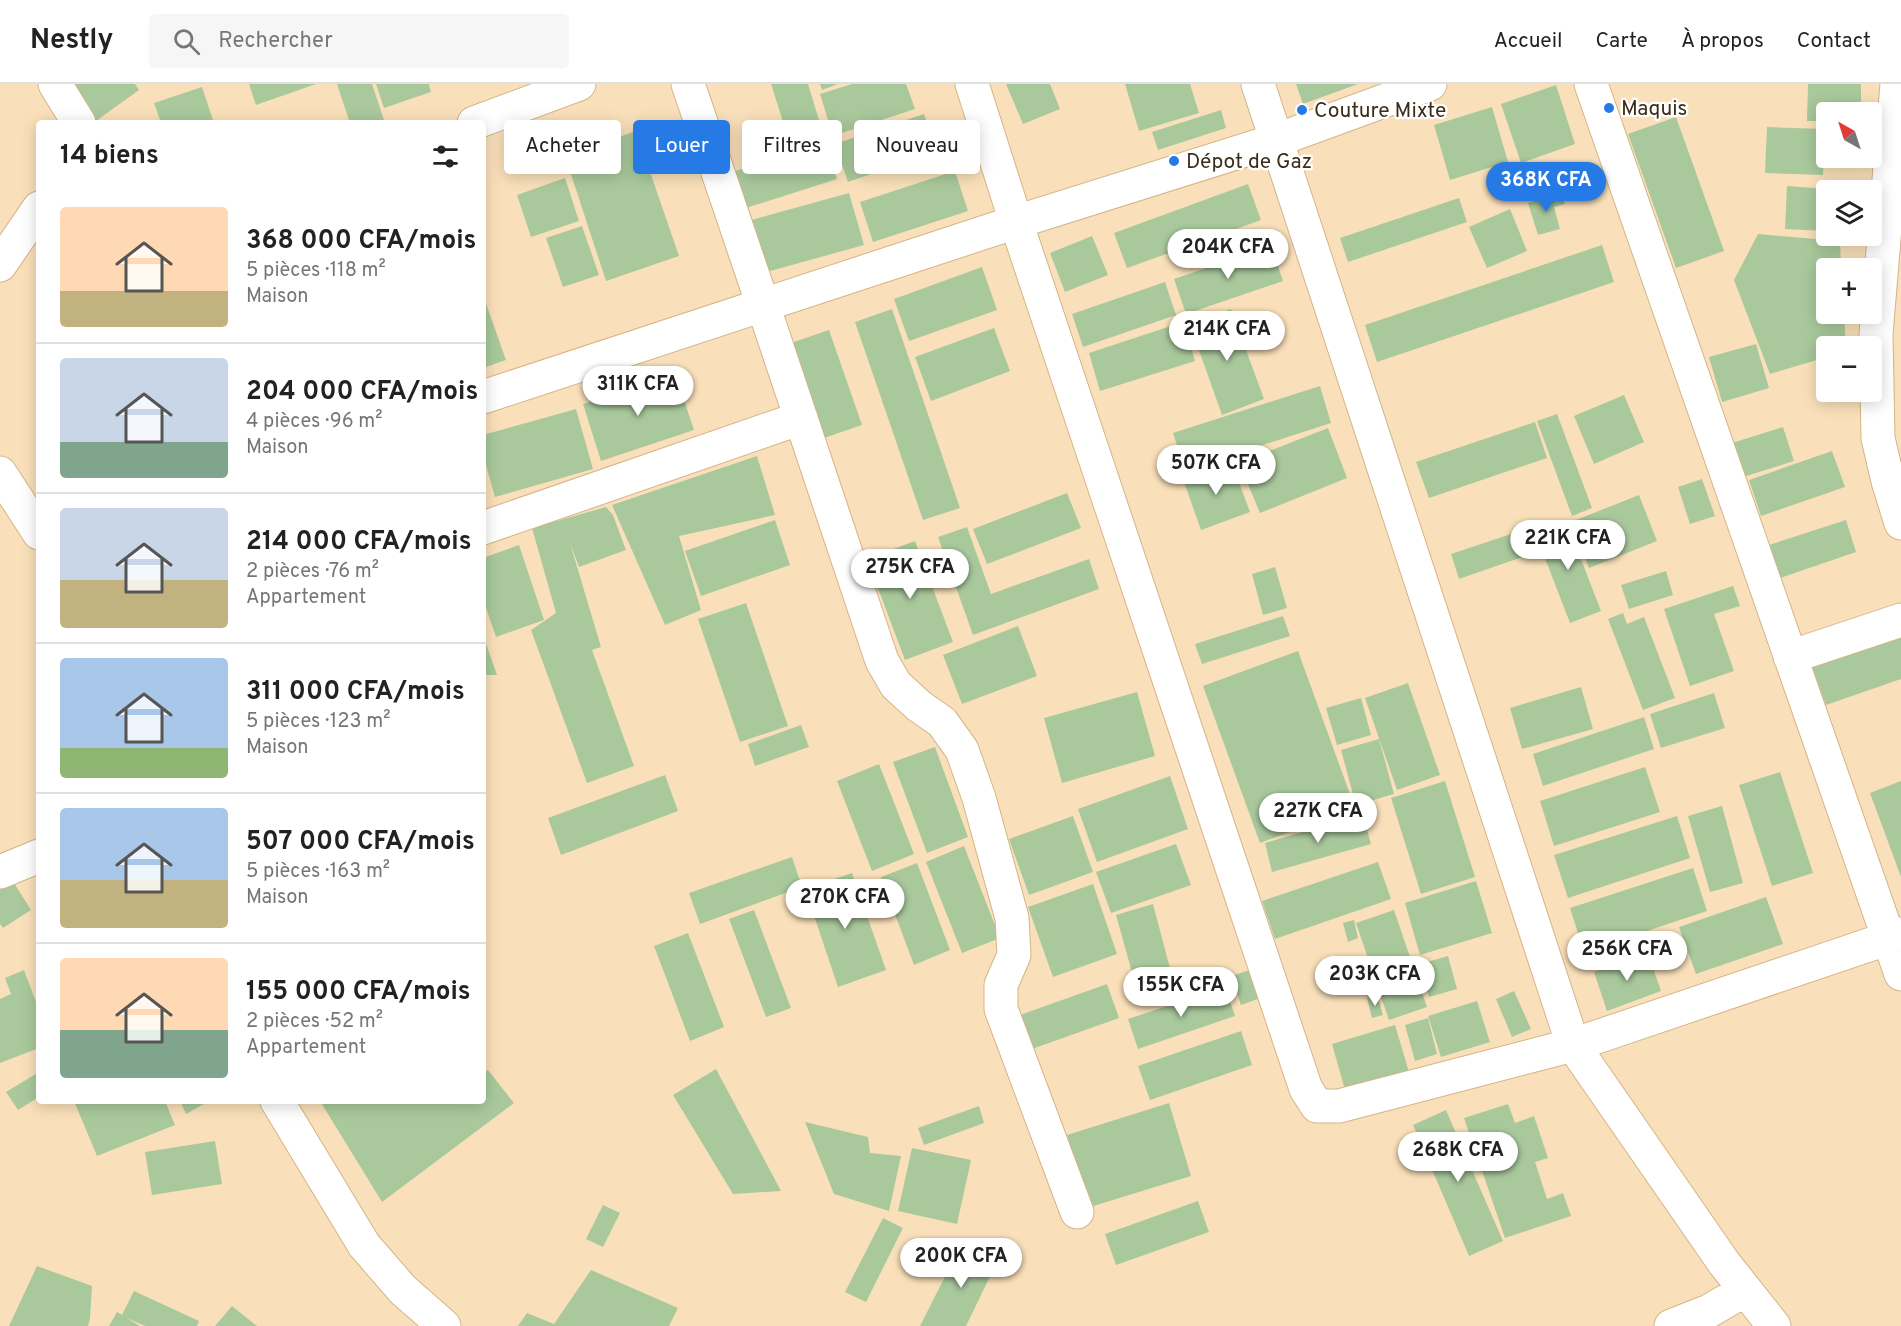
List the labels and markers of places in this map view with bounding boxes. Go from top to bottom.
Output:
place label: Maquis [1621,96,1687,123]
place label: Couture Mixte [1314,98,1446,125]
marker: Maquis [1602,101,1616,115]
marker: Couture Mixte [1295,103,1309,117]
place label: Dépot de Gaz [1186,149,1312,176]
marker: Dépot de Gaz [1167,154,1181,168]
pin: 368K CFA [1484,162,1608,213]
pin: 204K CFA [1166,229,1290,280]
pin: 214K CFA [1165,311,1289,362]
pin: 311K CFA [576,366,700,417]
pin: 507K CFA [1154,445,1278,496]
pin: 221K CFA [1506,520,1630,571]
pin: 275K CFA [848,549,972,600]
pin: 227K CFA [1256,793,1380,844]
pin: 270K CFA [783,879,907,930]
pin: 256K CFA [1565,931,1689,982]
pin: 203K CFA [1313,956,1437,1007]
pin: 155K CFA [1119,967,1243,1018]
pin: 268K CFA [1396,1132,1520,1183]
pin: 200K CFA [899,1238,1023,1289]

